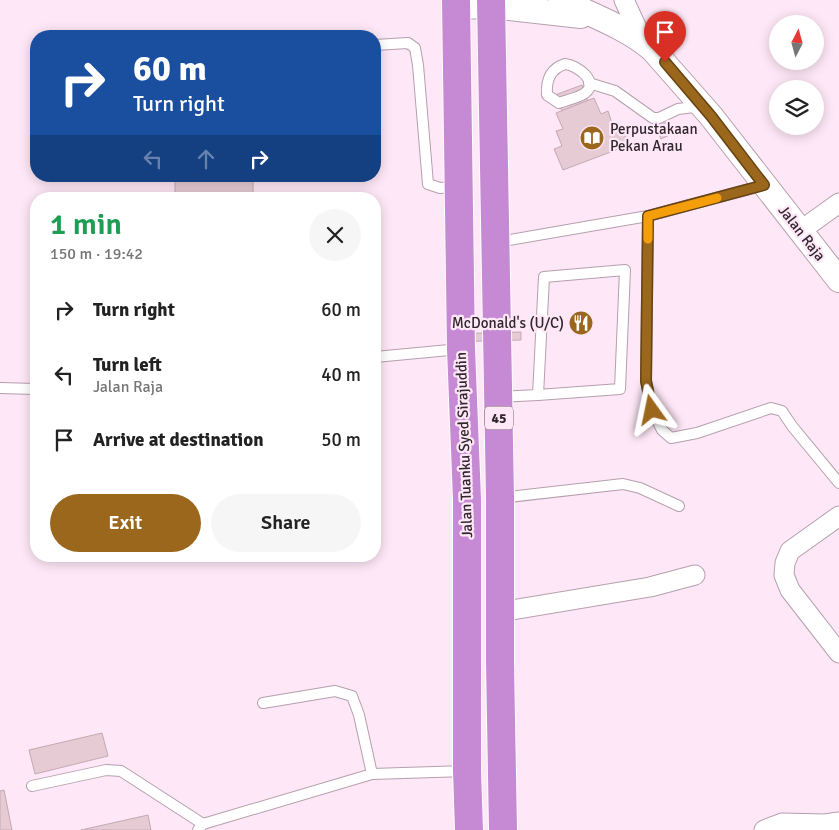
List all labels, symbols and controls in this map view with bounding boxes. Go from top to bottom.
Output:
pin [644,11,686,62]
north arrow [769,15,824,70]
map controls [769,15,824,135]
icon: arrive [651,18,679,46]
text: 60 m [133,47,207,90]
icon: right [50,50,115,115]
button: layers [769,80,824,135]
text: Turn right [133,90,225,117]
place label: Perpustakaan Pekan Arau [610,120,698,155]
library icon: Perpustakaan Pekan Arau [579,125,605,151]
icon: left [139,145,167,173]
icon: ahead [192,145,220,173]
icon: right [245,145,273,173]
street label: Jalan Raja [775,202,829,264]
text: 1 min [50,206,122,243]
button: close [309,209,361,261]
text: 150 m · 19:42 [50,244,143,264]
icon: right [50,296,78,324]
text: Turn right [93,298,175,322]
text: 60 m [321,298,361,322]
restaurant icon: McDonald's (U/C) [568,310,594,336]
place label: McDonald's (U/C) [452,314,564,332]
street label: Jalan Tuanku Syed Sirajuddin [452,352,476,538]
text: Turn left [93,353,162,377]
icon: left [50,361,78,389]
text: 40 m [321,363,361,387]
text: Jalan Raja [93,377,163,397]
position arrow [625,383,677,435]
road number: 45 [485,406,513,429]
icon: arrive [50,426,78,454]
text: Arrive at destination [93,428,264,452]
text: 50 m [321,428,361,452]
button: Exit [50,494,201,552]
button: Share [211,494,361,552]

